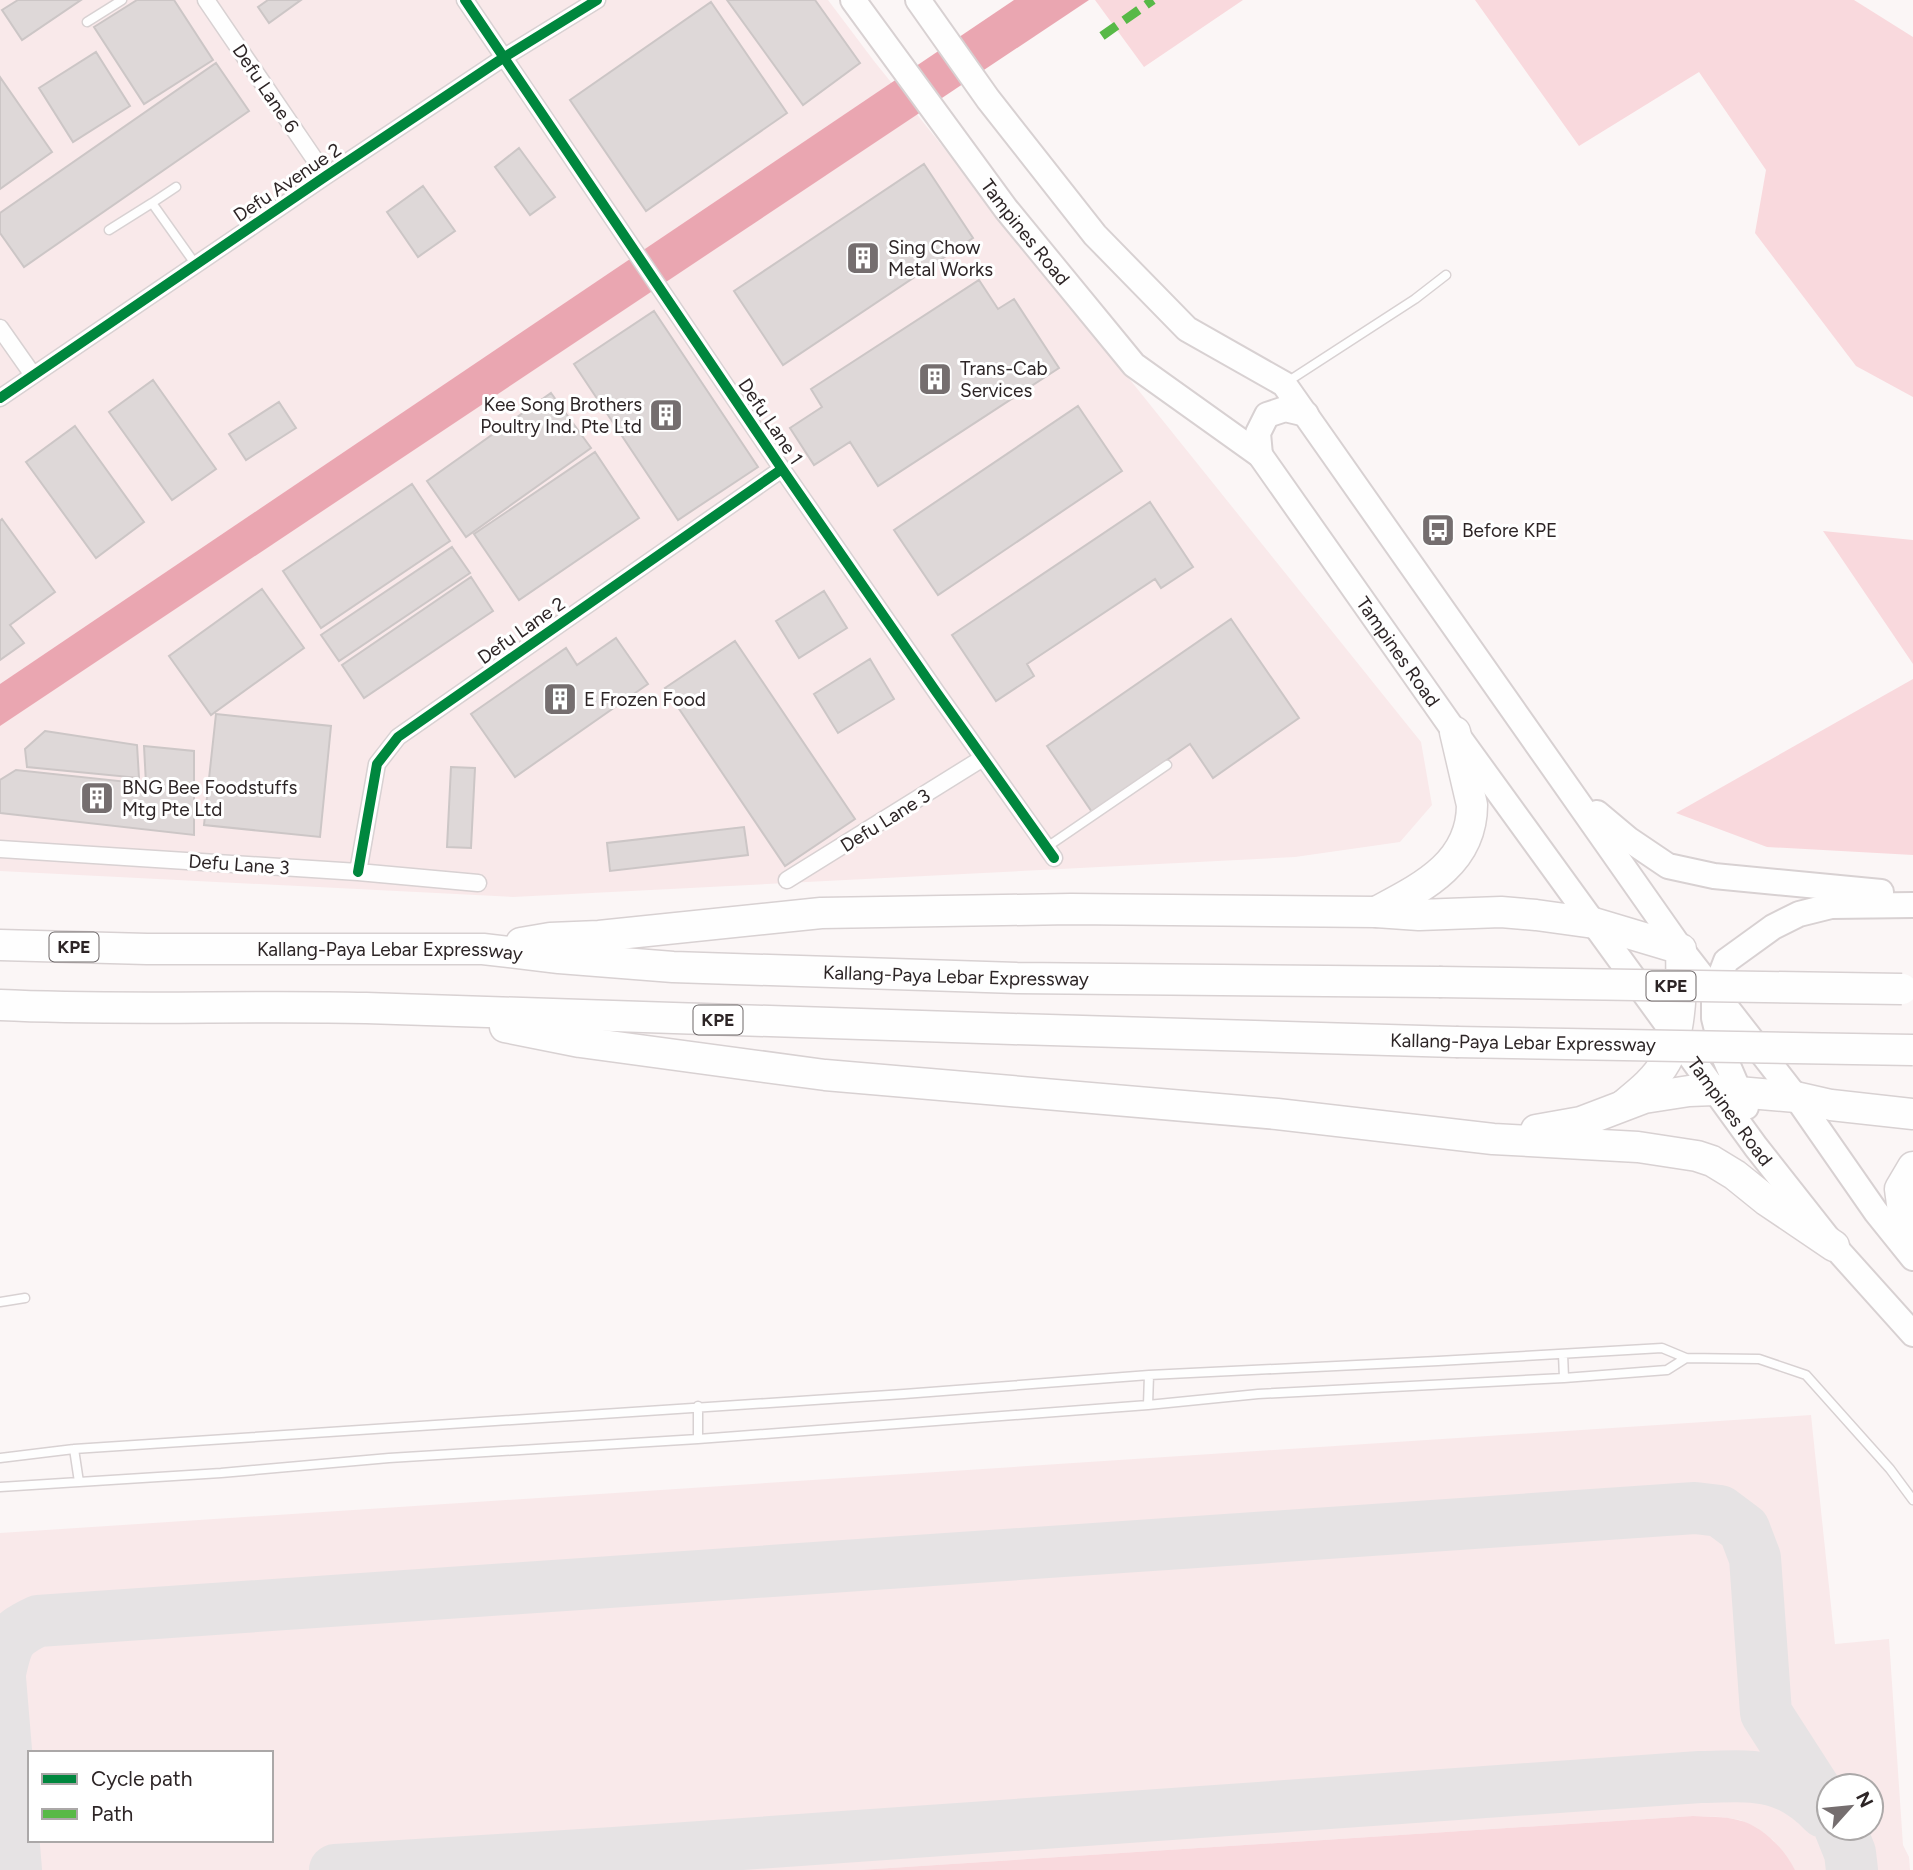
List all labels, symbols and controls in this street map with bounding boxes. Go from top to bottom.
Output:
street label: Defu Lane 6 [228,40,304,137]
street label: Defu Avenue 2 [229,138,346,227]
street label: Tampines Road [976,175,1074,290]
place label: Sing Chow Metal Works [888,236,993,281]
building icon: Sing Chow Metal Works [844,239,882,277]
place label: Trans-Cab Services [960,357,1048,402]
building icon: Trans-Cab Services [916,360,954,398]
street label: Defu Lane 1 [733,374,808,469]
place label: Kee Song Brothers Poultry Ind. Pte Ltd [480,393,642,438]
building icon: Kee Song Brothers Poultry Ind. Pte Ltd [647,396,685,434]
bus stop icon: Before KPE [1419,511,1457,549]
place label: Before KPE [1462,519,1557,542]
street label: Defu Lane 2 [473,592,570,669]
street label: Tampines Road [1351,592,1445,711]
building icon: E Frozen Food [541,680,579,718]
place label: E Frozen Food [584,688,706,711]
place label: BNG Bee Foodstuffs Mtg Pte Ltd [122,776,298,821]
building icon: BNG Bee Foodstuffs Mtg Pte Ltd [78,779,116,817]
street label: Defu Lane 3 [836,784,934,857]
street label: Defu Lane 3 [188,849,290,880]
road number: KPE [50,932,98,962]
street label: Kallang-Paya Lebar Expressway [257,938,524,966]
street label: Kallang-Paya Lebar Expressway [823,961,1089,991]
road number: KPE [1646,972,1696,1001]
road number: KPE [694,1006,742,1035]
street label: Kallang-Paya Lebar Expressway [1390,1029,1656,1056]
street label: Tampines Road [1682,1053,1777,1171]
legend [28,1751,273,1842]
text: Cycle path [91,1766,192,1791]
north arrow [1815,1772,1885,1842]
text: N [1851,1788,1878,1811]
text: Path [91,1801,133,1826]

